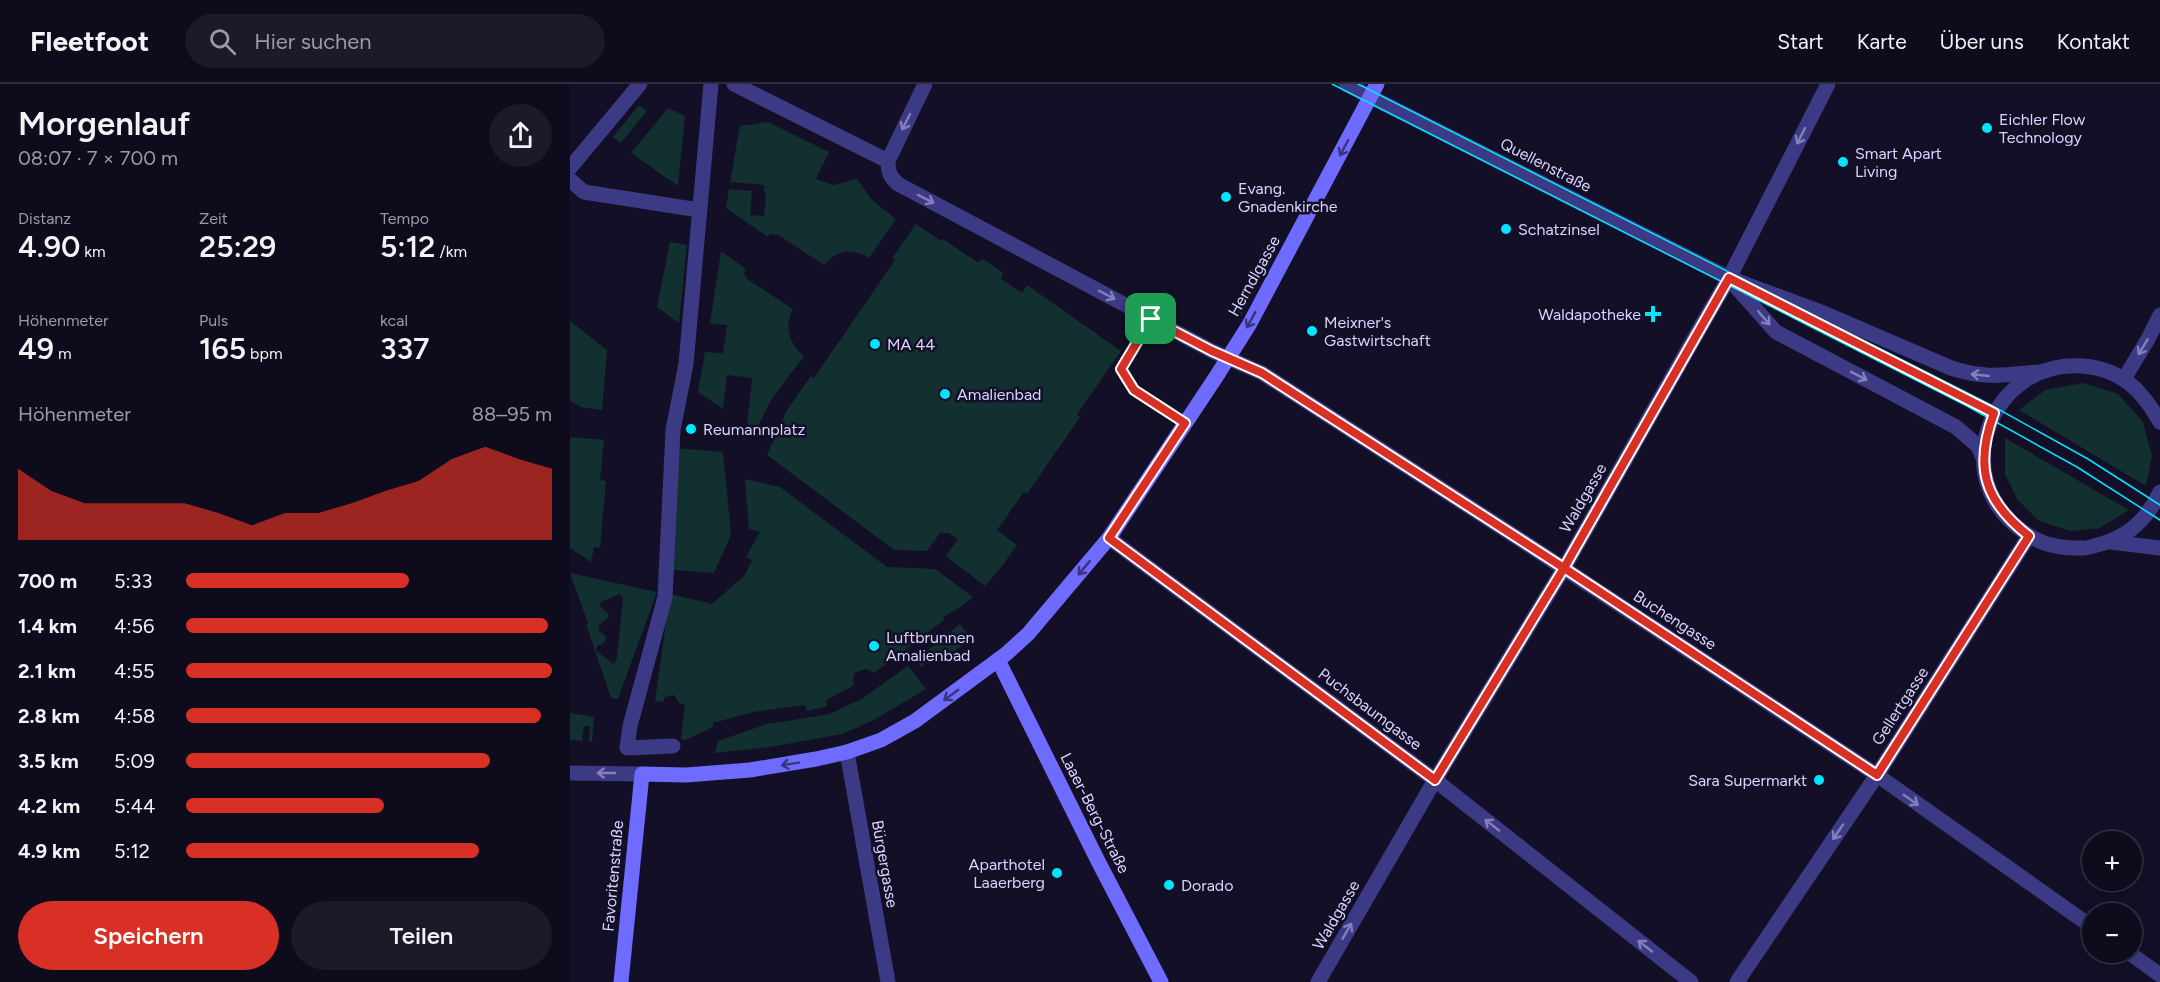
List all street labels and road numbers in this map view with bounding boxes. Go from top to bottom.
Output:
street label: Quellenstraße [1497,134,1595,196]
street label: Herndlgasse [1224,232,1284,320]
street label: Waldgasse [1556,460,1611,536]
street label: Buchengasse [1630,586,1720,654]
street label: Gellertgasse [1868,663,1932,749]
street label: Puchsbaumgasse [1315,664,1426,754]
street label: Laaer-Berg-Straße [1056,750,1134,877]
street label: Favoritenstraße [599,819,627,932]
street label: Bürgergasse [868,819,902,910]
street label: Waldgasse [1309,877,1364,953]

